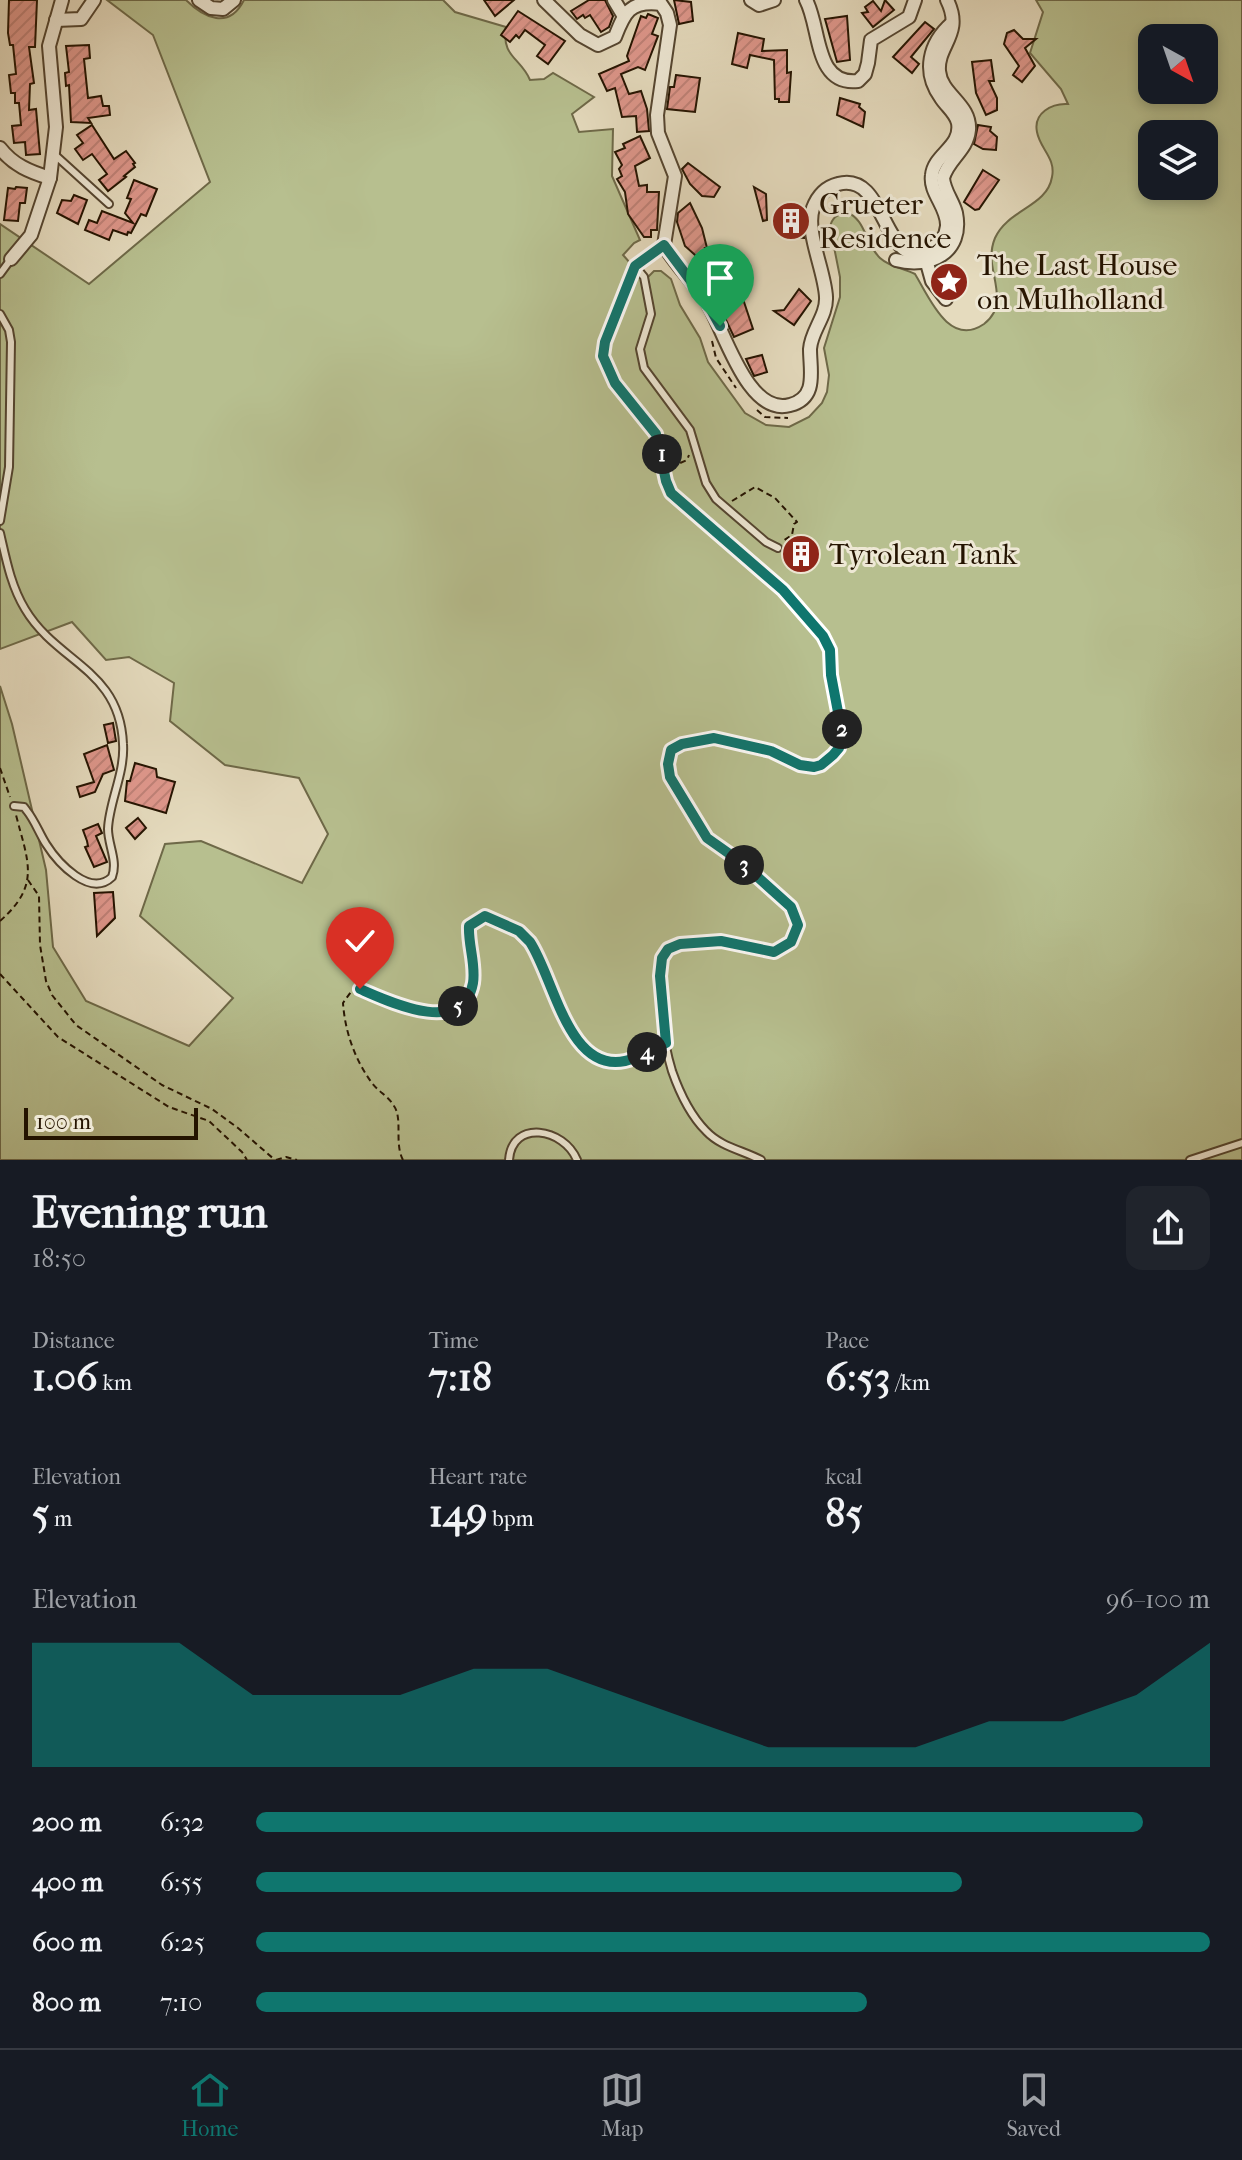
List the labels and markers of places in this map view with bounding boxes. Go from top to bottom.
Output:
place label: Grueter Residence [819,187,952,256]
building icon: Grueter Residence [770,200,812,242]
pin [686,244,754,326]
place label: The Last House on Mulholland [977,248,1177,317]
place icon: The Last House on Mulholland [928,261,970,303]
pin: 1 [642,434,682,474]
building icon: Tyrolean Tank [780,533,822,575]
place label: Tyrolean Tank [829,537,1018,572]
pin: 2 [822,709,862,749]
pin: 3 [724,845,764,885]
pin [326,907,394,989]
pin: 5 [438,986,478,1026]
pin: 4 [627,1032,667,1072]

